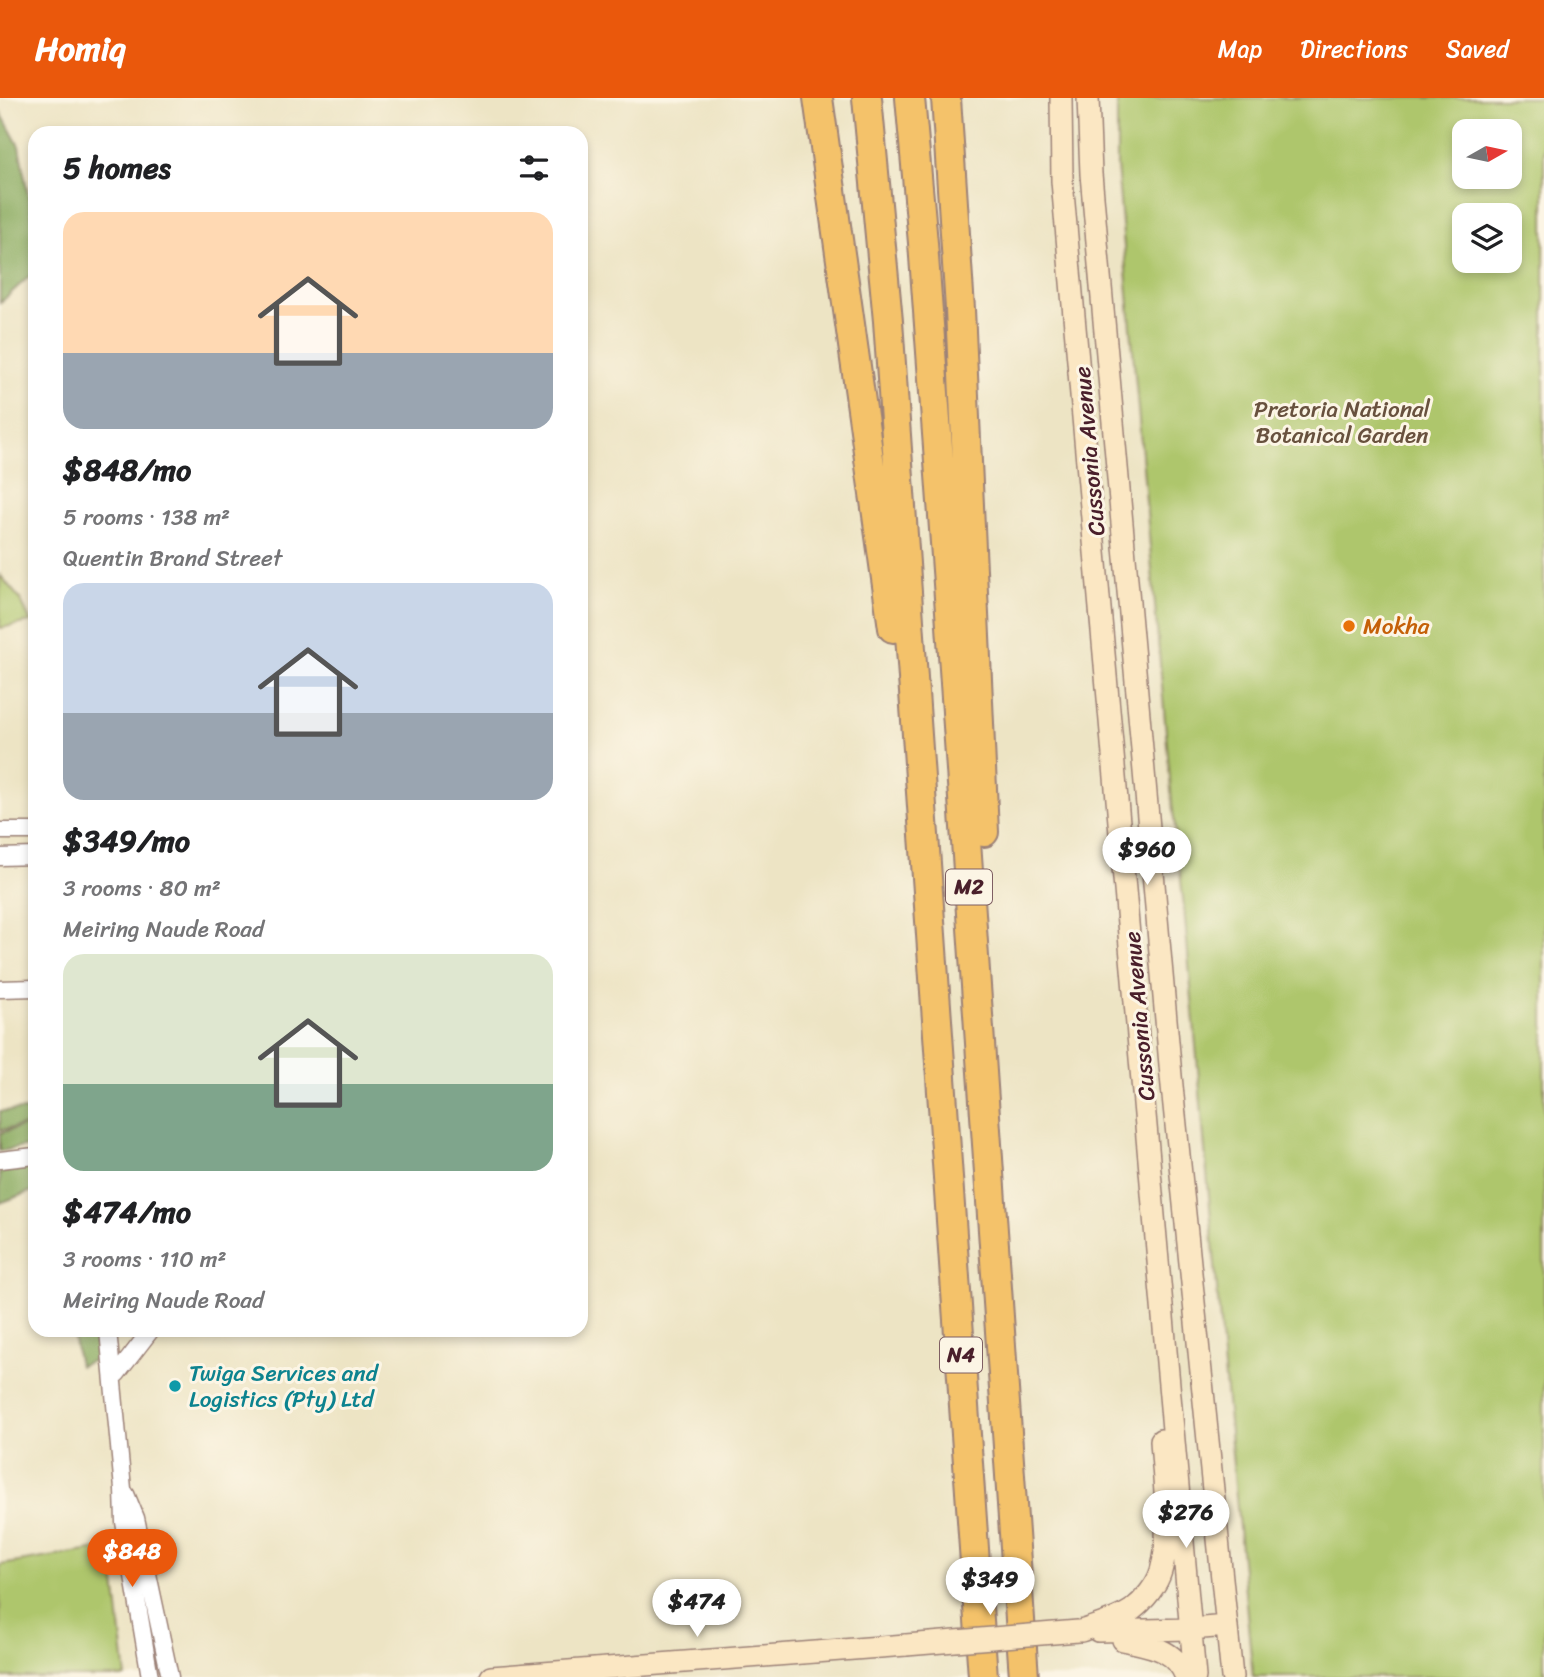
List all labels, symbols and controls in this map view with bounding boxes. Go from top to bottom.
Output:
text: Homiq [35,20,126,78]
text: Map [1218,28,1262,70]
text: Directions [1300,28,1408,70]
text: Saved [1446,28,1509,70]
north arrow [1452,119,1522,189]
map controls [1452,119,1522,273]
text: 5 homes [63,141,171,195]
icon: filters [515,149,553,187]
button: layers [1452,203,1522,273]
icon: home [245,258,371,384]
street label: Cussonia Avenue [1062,364,1117,537]
park label: Pretoria National Botanical Garden [1254,389,1431,456]
text: $848/mo [63,443,191,497]
text: 5 rooms · 138 m² [63,497,230,538]
text: Quentin Brand Street [63,538,282,579]
place label: Mokha [1363,606,1430,647]
marker: Mokha [1341,618,1357,634]
icon: home [245,629,371,755]
text: $349/mo [63,814,190,868]
pin: $960 [1106,828,1188,887]
text: $960 [1118,829,1176,870]
text: 3 rooms · 80 m² [63,868,221,909]
road number: M2 [946,870,992,904]
text: Meiring Naude Road [63,909,264,950]
street label: Cussonia Avenue [1112,929,1167,1102]
icon: home [245,1000,371,1126]
text: $474/mo [63,1185,191,1239]
text: 3 rooms · 110 m² [63,1239,227,1280]
text: Meiring Naude Road [63,1280,264,1321]
road number: N4 [940,1338,982,1372]
place label: Twiga Services and Logistics (Pty) Ltd [189,1353,380,1420]
marker: Twiga Services and Logistics (Pty) Ltd [167,1378,183,1394]
pin: $276 [1145,1490,1227,1550]
text: $276 [1159,1492,1213,1533]
pin: $848 [91,1530,173,1589]
text: $848 [103,1531,161,1572]
pin: $349 [949,1558,1031,1617]
text: $349 [962,1559,1018,1600]
pin: $474 [656,1580,738,1639]
text: $474 [668,1581,726,1622]

